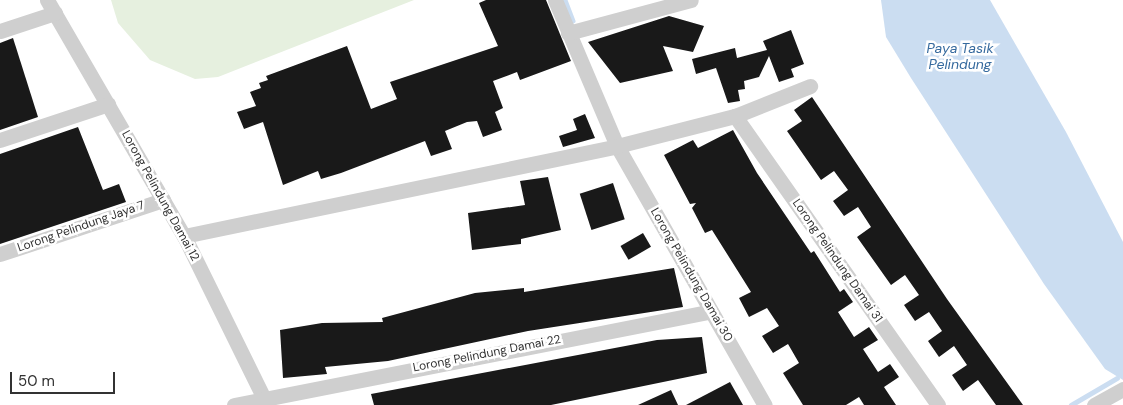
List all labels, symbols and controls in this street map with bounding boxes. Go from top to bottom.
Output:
water label: Paya Tasik Pelindung [926,40,994,72]
street label: Lorong Pelindung Damai 12 [118,128,202,264]
street label: Lorong Pelindung Damai 31 [789,197,885,325]
street label: Lorong Pelindung Jaya 7 [16,199,146,255]
street label: Lorong Pelindung Damai 30 [647,206,735,344]
street label: Lorong Pelindung Damai 22 [412,333,562,375]
scale bar [12,362,118,394]
text: 50 m [18,371,55,391]

